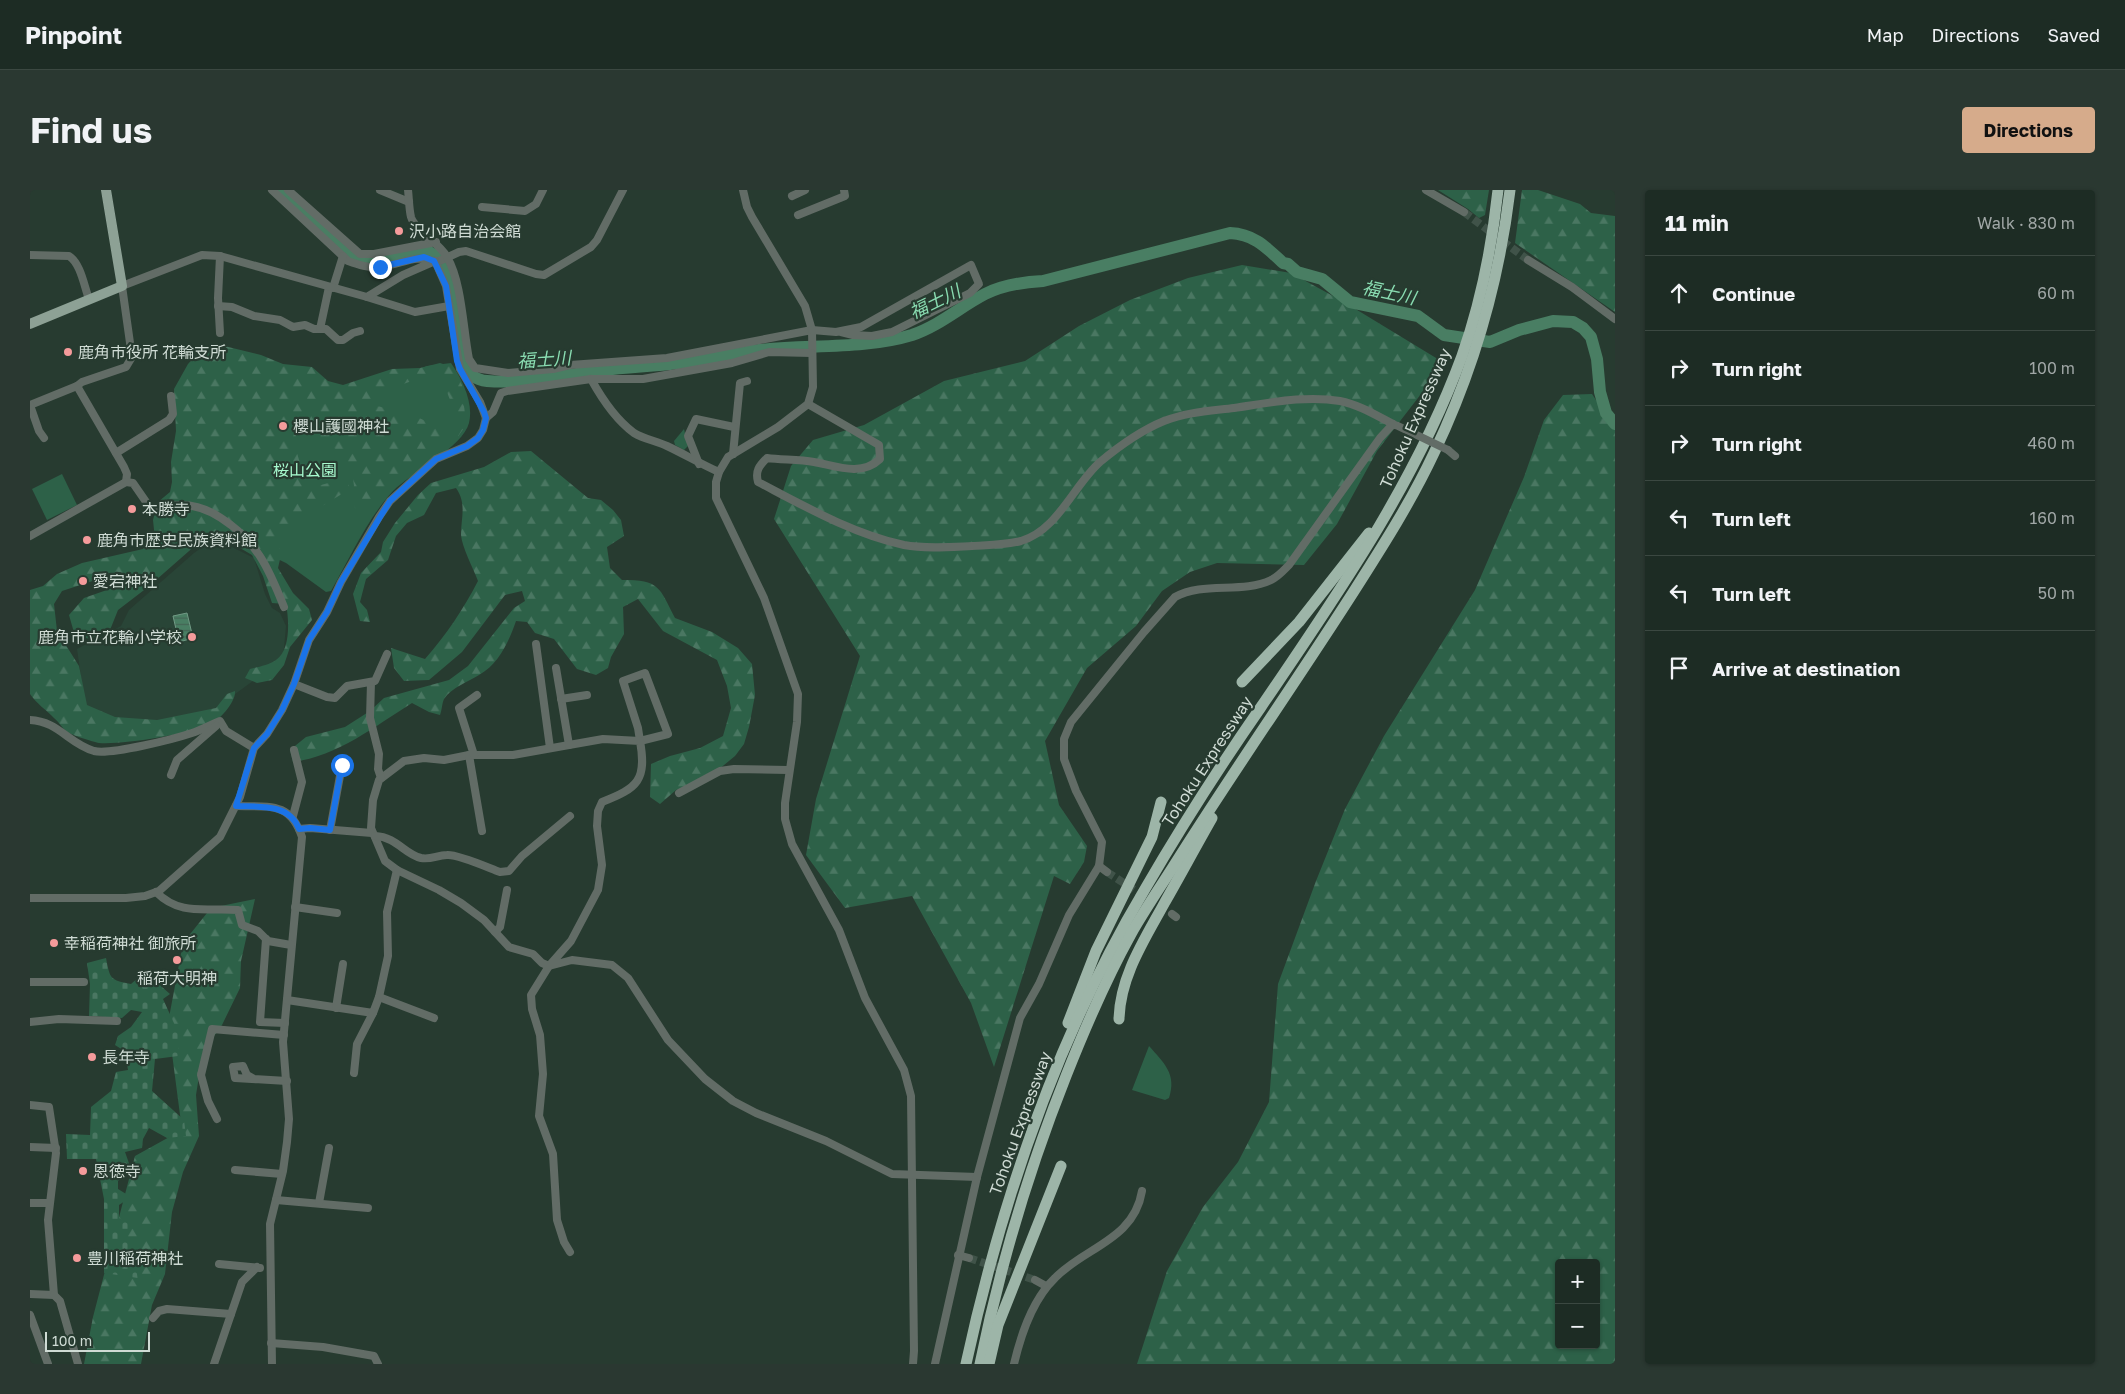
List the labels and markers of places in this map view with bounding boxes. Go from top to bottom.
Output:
place label: 沢小路自治会館 [409,221,521,241]
marker: 沢小路自治会館 [393,225,405,237]
place label: 鹿角市役所 花輪支所 [78,342,226,362]
marker: 鹿角市役所 花輪支所 [62,346,74,358]
place label: 櫻山護國神社 [293,416,389,436]
marker: 櫻山護國神社 [277,420,289,432]
place label: 本勝寺 [142,499,190,519]
marker: 本勝寺 [126,503,138,515]
place label: 鹿角市歴史民族資料館 [97,530,257,550]
marker: 鹿角市歴史民族資料館 [81,534,93,546]
place label: 愛宕神社 [93,571,157,591]
marker: 愛宕神社 [77,575,89,587]
place label: 鹿角市立花輪小学校 [38,627,182,647]
marker: 鹿角市立花輪小学校 [186,631,198,643]
place label: 幸稲荷神社 御旅所 [64,933,196,953]
marker: 幸稲荷神社 御旅所 [48,937,60,949]
marker: 稲荷大明神 [171,954,183,966]
place label: 稲荷大明神 [137,968,217,988]
place label: 長年寺 [102,1047,150,1067]
marker: 長年寺 [86,1051,98,1063]
place label: 恩徳寺 [93,1161,141,1181]
marker: 恩徳寺 [77,1165,89,1177]
place label: 豊川稲荷神社 [87,1248,183,1268]
marker: 豊川稲荷神社 [71,1252,83,1264]

